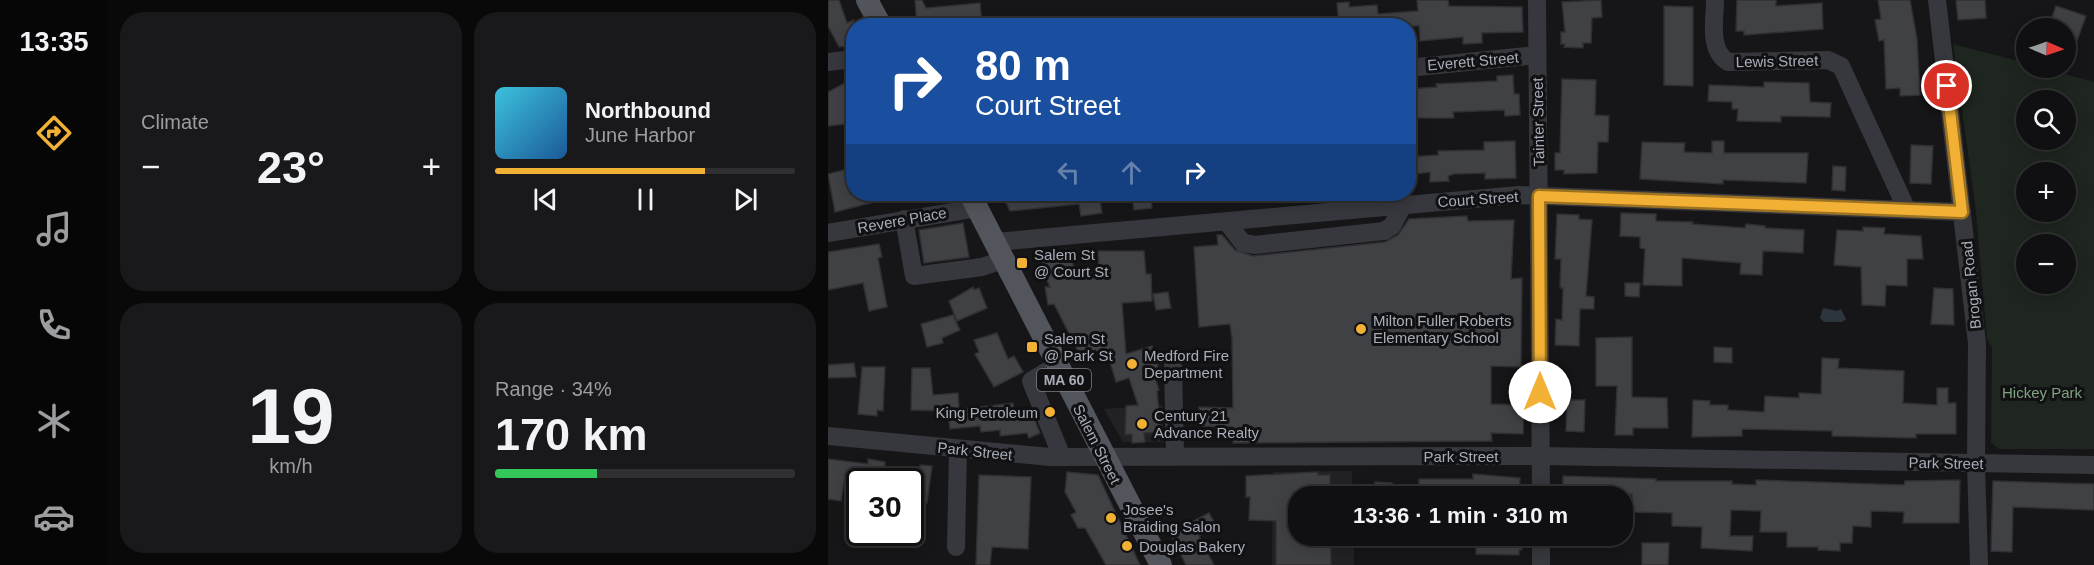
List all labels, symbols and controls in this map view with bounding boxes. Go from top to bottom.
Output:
north arrow [2016,18,2076,78]
map controls [2016,18,2076,294]
text: 13:35 [19,27,89,57]
icon: right [876,42,954,120]
text: 80 m [975,42,1071,89]
street label: Everett Street [1427,48,1520,73]
street label: Lewis Street [1736,52,1819,70]
pin [1921,60,1972,111]
icon: arrive [1930,69,1963,102]
street label: Tainter Street [1529,76,1547,167]
button: search [2016,90,2076,150]
text: Court Street [975,91,1121,121]
text: Northbound [585,98,711,123]
text: Climate [141,111,209,133]
icon: directions [33,112,75,154]
text: June Harbor [585,124,695,146]
text: 23° [257,142,325,193]
text: − [141,148,160,185]
text: + [422,148,441,185]
icon: left [1052,156,1085,189]
icon: ahead [1115,156,1148,189]
icon: right [1178,156,1211,189]
button: + [2016,162,2076,222]
icon: previous [529,183,562,216]
icon: pause [629,183,662,216]
icon: next [729,183,762,216]
street label: Court Street [1437,188,1520,210]
street label: Revere Place [856,204,948,236]
icon: music [33,208,75,250]
button: − [2016,234,2076,294]
street label: Brogan Road [1958,240,1984,330]
place label: Salem St @ Court St [1034,246,1109,280]
marker: Salem St @ Court St [1015,256,1029,270]
icon: phone [33,304,75,346]
place label: Milton Fuller Roberts Elementary School [1373,312,1511,346]
marker: Milton Fuller Roberts Elementary School [1354,322,1368,336]
place label: Salem St @ Park St [1044,330,1113,364]
marker: Salem St @ Park St [1025,340,1039,354]
place label: Medford Fire Department [1144,347,1229,381]
marker: Medford Fire Department [1125,357,1139,371]
position arrow [1508,360,1572,424]
road number: MA 60 [1037,369,1091,391]
text: 19 [248,372,334,460]
text: Range · 34% [495,378,612,400]
park label: Hickey Park [2002,384,2083,401]
icon: climate [33,400,75,442]
street label: Salem Street [1070,402,1125,487]
place label: King Petroleum [935,404,1038,421]
marker: King Petroleum [1043,405,1057,419]
place label: Century 21 Advance Realty [1154,407,1260,441]
text: 170 km [495,409,648,460]
marker: Century 21 Advance Realty [1135,417,1149,431]
street label: Park Street [937,439,1014,463]
street label: Park Street [1423,448,1499,465]
street label: Park Street [1908,454,1984,472]
text: km/h [269,455,313,477]
speed limit sign: 30 [846,468,924,546]
icon: car [33,496,75,538]
place label: Josee's Braiding Salon [1123,501,1221,535]
text: 13:36 · 1 min · 310 m [1353,503,1568,528]
marker: Josee's Braiding Salon [1104,511,1118,525]
place label: Douglas Bakery [1139,538,1245,555]
marker: Douglas Bakery [1120,539,1134,553]

